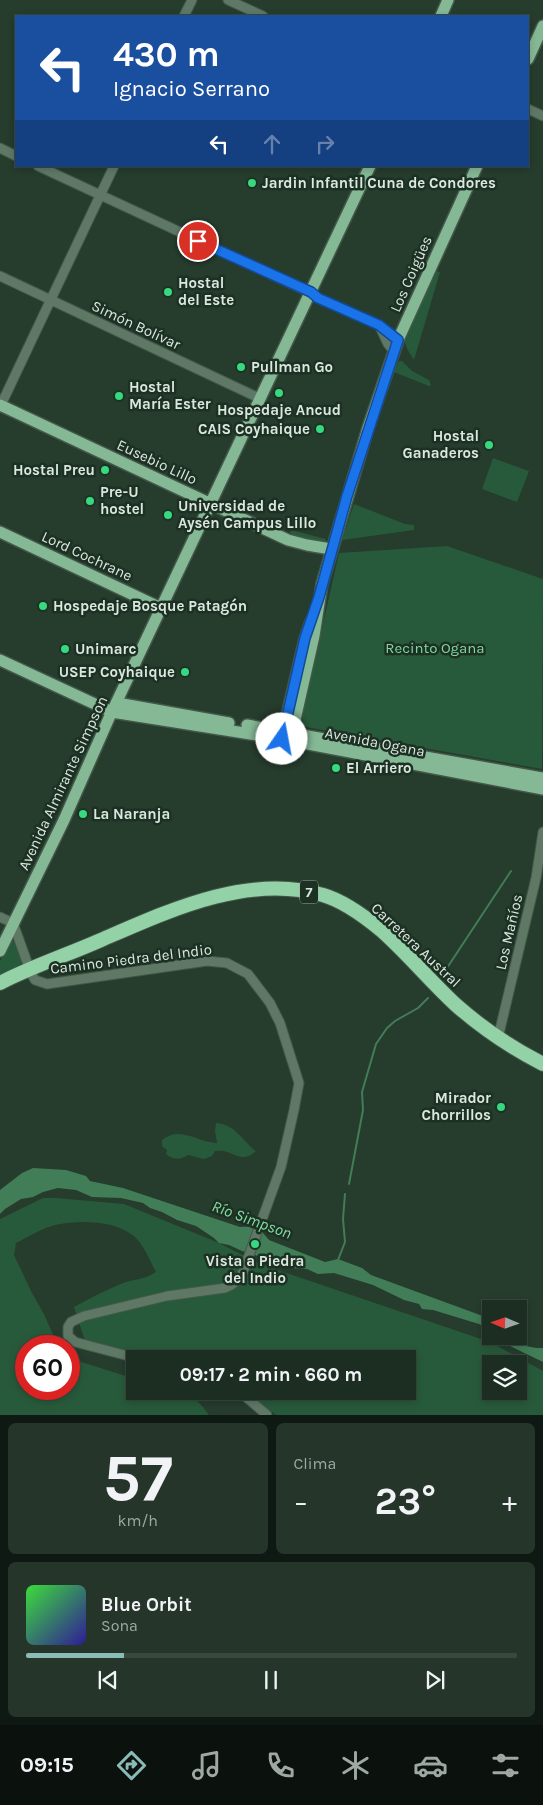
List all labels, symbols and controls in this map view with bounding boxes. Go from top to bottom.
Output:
text: 430 m [113,34,220,75]
icon: left [30,35,95,100]
text: Ignacio Serrano [113,76,270,102]
icon: left [205,130,233,158]
icon: ahead [258,130,286,158]
icon: right [311,130,339,158]
place label: Jardin Infantil Cuna de Condores [262,174,496,192]
marker: Jardin Infantil Cuna de Condores [246,177,258,189]
pin [177,220,219,262]
icon: arrive [184,227,212,255]
street label: Los Coigües [386,233,436,315]
place label: Hostal del Este [178,274,234,309]
marker: Hostal del Este [162,286,174,298]
street label: Simón Bolívar [89,297,184,354]
place label: Pullman Go [251,358,333,376]
marker: Pullman Go [235,361,247,373]
place label: Hostal María Ester [129,378,211,413]
marker: Hospedaje Ancud [273,387,285,399]
marker: Hostal María Ester [113,390,125,402]
place label: Hospedaje Ancud [217,401,341,419]
place label: CAIS Coyhaique [198,420,310,438]
marker: CAIS Coyhaique [314,423,326,435]
place label: Hostal Ganaderos [403,427,479,462]
street label: Eusebio Lillo [114,436,200,488]
marker: Hostal Ganaderos [483,439,495,451]
place label: Hostal Preu [13,461,95,479]
marker: Hostal Preu [99,464,111,476]
place label: Pre-U hostel [100,483,144,518]
marker: Pre-U hostel [84,495,96,507]
place label: Universidad de Aysén Campus Lillo [178,497,316,532]
marker: Universidad de Aysén Campus Lillo [162,509,174,521]
street label: Lord Cochrane [39,527,135,585]
place label: Hospedaje Bosque Patagón [53,597,247,615]
marker: Hospedaje Bosque Patagón [37,600,49,612]
park label: Recinto Ogana [385,639,485,657]
place label: Unimarc [75,640,137,658]
marker: Unimarc [59,643,71,655]
place label: USEP Coyhaique [59,663,175,681]
marker: USEP Coyhaique [179,666,191,678]
street label: Avenida Almirante Simpson [15,693,111,873]
position arrow [255,712,307,764]
street label: Avenida Ogana [323,723,427,761]
place label: El Arriero [346,759,412,777]
marker: El Arriero [330,762,342,774]
place label: La Naranja [93,805,170,823]
marker: La Naranja [77,808,89,820]
road number: 7 [300,880,318,904]
street label: Los Mañíos [492,892,526,972]
street label: Carretera Austral [368,899,464,991]
street label: Camino Piedra del Indio [49,940,213,978]
place label: Mirador Chorrillos [421,1089,491,1124]
marker: Mirador Chorrillos [495,1101,507,1113]
water label: Río Simpson [209,1196,294,1243]
marker: Vista a Piedra del Indio [249,1238,261,1250]
place label: Vista a Piedra del Indio [206,1252,304,1287]
north arrow [482,1300,528,1345]
map controls [482,1300,527,1400]
speed limit sign: 60 [15,1335,80,1400]
button: layers [482,1355,527,1400]
text: 09:17 · 2 min · 660 m [180,1364,362,1386]
text: 57 [103,1440,173,1516]
text: Clima [294,1454,336,1473]
text: 23° [375,1479,436,1524]
text: − [294,1485,308,1518]
text: + [502,1485,517,1518]
text: km/h [117,1511,158,1530]
text: Blue Orbit [101,1594,192,1616]
text: Sona [101,1616,138,1635]
icon: previous [94,1666,122,1694]
icon: pause [257,1666,285,1694]
icon: next [421,1666,449,1694]
icon: directions [114,1748,149,1783]
icon: music [189,1748,224,1783]
icon: phone [263,1748,298,1783]
icon: climate [338,1748,373,1783]
icon: car [413,1748,448,1783]
icon: filters [488,1748,523,1783]
text: 09:15 [20,1752,74,1778]

